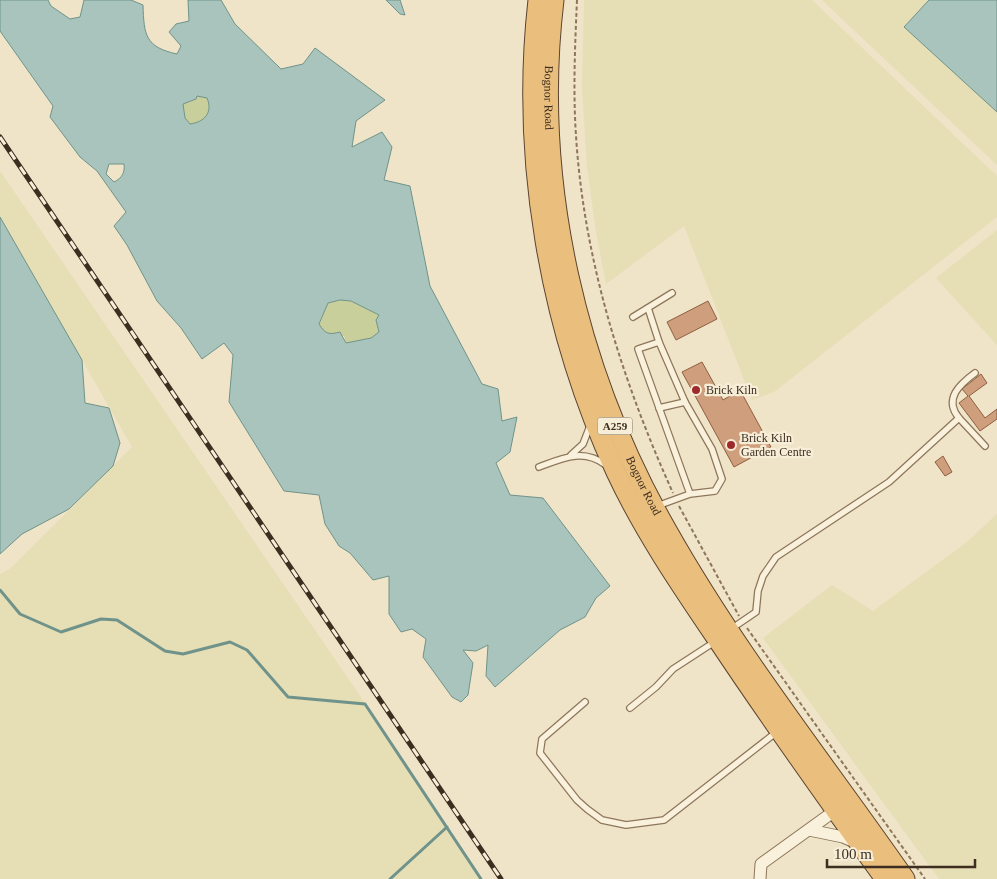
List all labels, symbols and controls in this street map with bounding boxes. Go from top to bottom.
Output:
street label: Bognor Road [541,65,556,130]
place label: Brick Kiln [706,383,757,397]
marker: Brick Kiln [690,384,702,396]
road number: A259 [598,418,632,434]
place label: Brick Kiln Garden Centre [741,431,811,459]
marker: Brick Kiln Garden Centre [725,439,737,451]
street label: Bognor Road [623,454,664,518]
scale bar [827,836,974,868]
text: 100 m [834,846,872,862]

